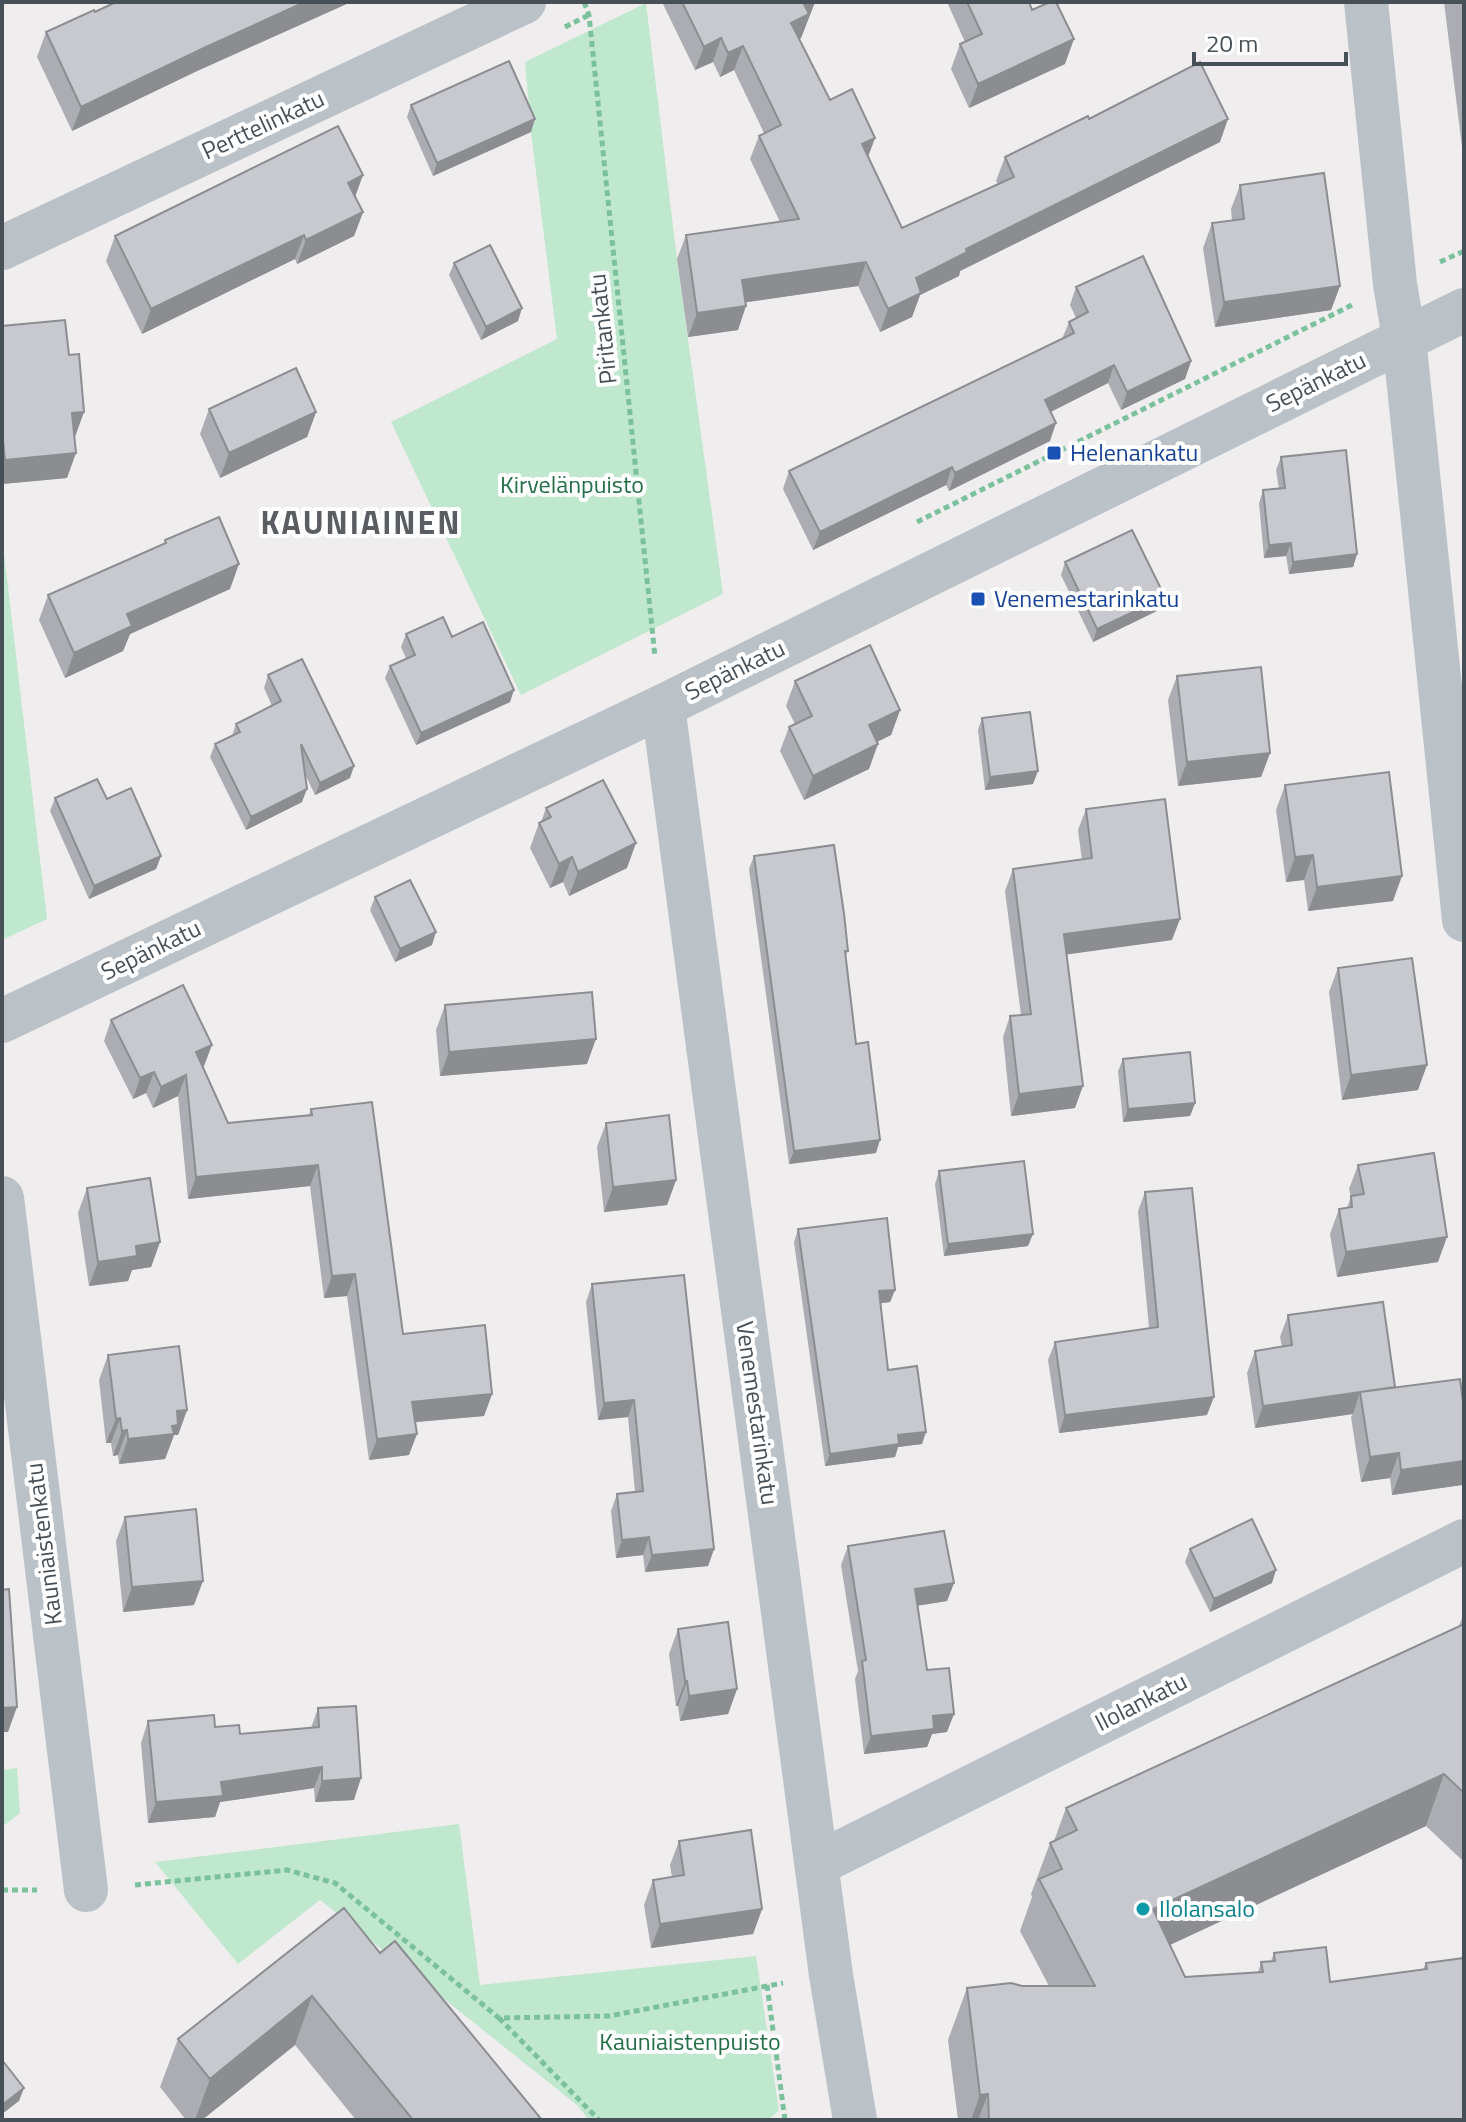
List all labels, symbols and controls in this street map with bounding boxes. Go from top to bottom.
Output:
scale bar [1194,16,1346,66]
text: 20 m [1206,25,1258,61]
street label: Perttelinkatu [195,80,330,168]
street label: Piritankatu [578,272,626,386]
street label: Sepänkatu [1259,341,1372,421]
place label: Helenankatu [1070,434,1198,470]
marker: Helenankatu [1045,444,1063,462]
park label: Kirvelänpuisto [500,466,644,502]
district label: KAUNIAINEN [261,498,461,546]
place label: Venemestarinkatu [994,580,1179,616]
marker: Venemestarinkatu [969,590,987,608]
street label: Sepänkatu [678,629,791,709]
street label: Sepänkatu [94,909,207,989]
street label: Venemestarinkatu [727,1319,789,1507]
street label: Kauniaistenkatu [15,1461,71,1627]
street label: Ilolankatu [1088,1663,1193,1740]
place label: Ilolansalo [1159,1890,1255,1926]
marker: Ilolansalo [1134,1900,1152,1918]
park label: Kauniaistenpuisto [599,2023,781,2059]

